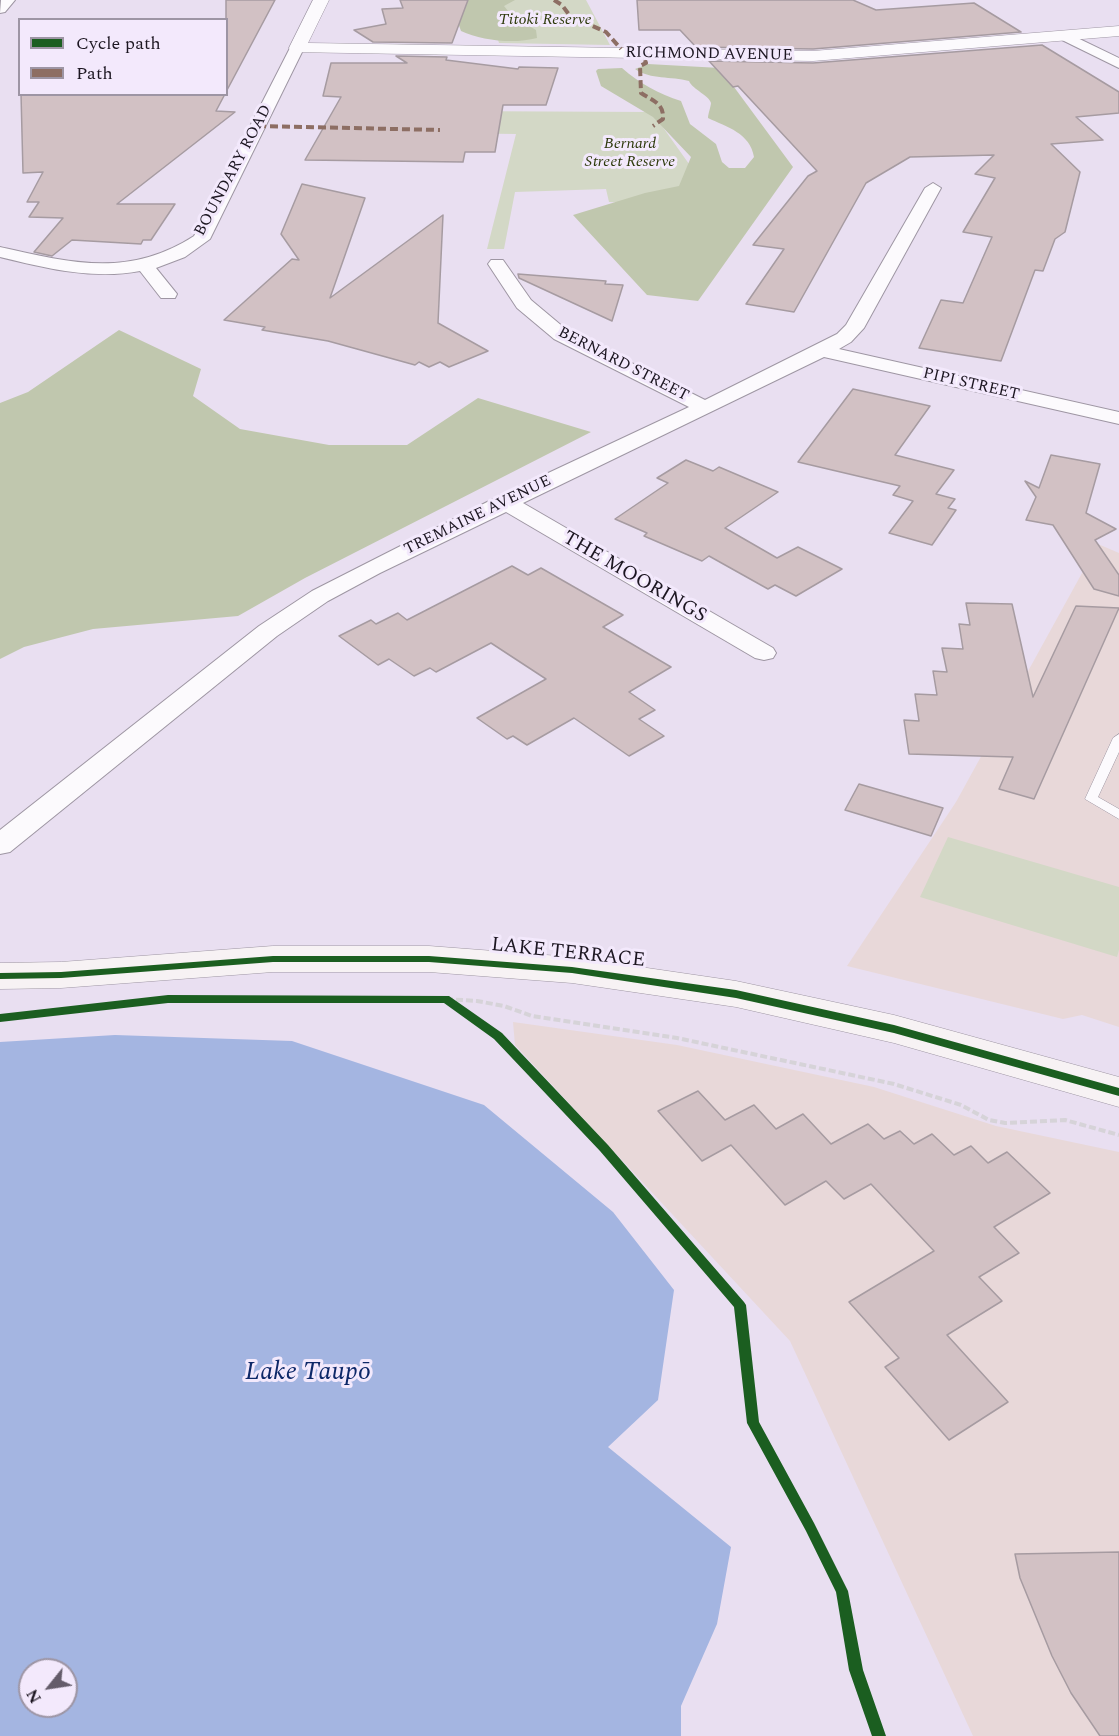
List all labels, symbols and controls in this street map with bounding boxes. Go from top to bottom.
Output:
park label: Titoki Reserve [498,11,592,31]
legend [18,18,228,96]
text: Cycle path [76,30,161,57]
street label: RICHMOND AVENUE [625,44,793,66]
text: Path [76,60,113,87]
street label: BOUNDARY ROAD [191,102,277,240]
park label: Bernard Street Reserve [585,135,675,173]
street label: BERNARD STREET [554,324,692,406]
street label: PIPI STREET [921,365,1021,405]
street label: TREMAINE AVENUE [401,472,555,560]
street label: THE MOORINGS [558,527,710,629]
street label: LAKE TERRACE [490,934,646,974]
water label: Lake Taupō [245,1358,371,1390]
north arrow [18,1658,78,1718]
text: N [20,1684,48,1708]

